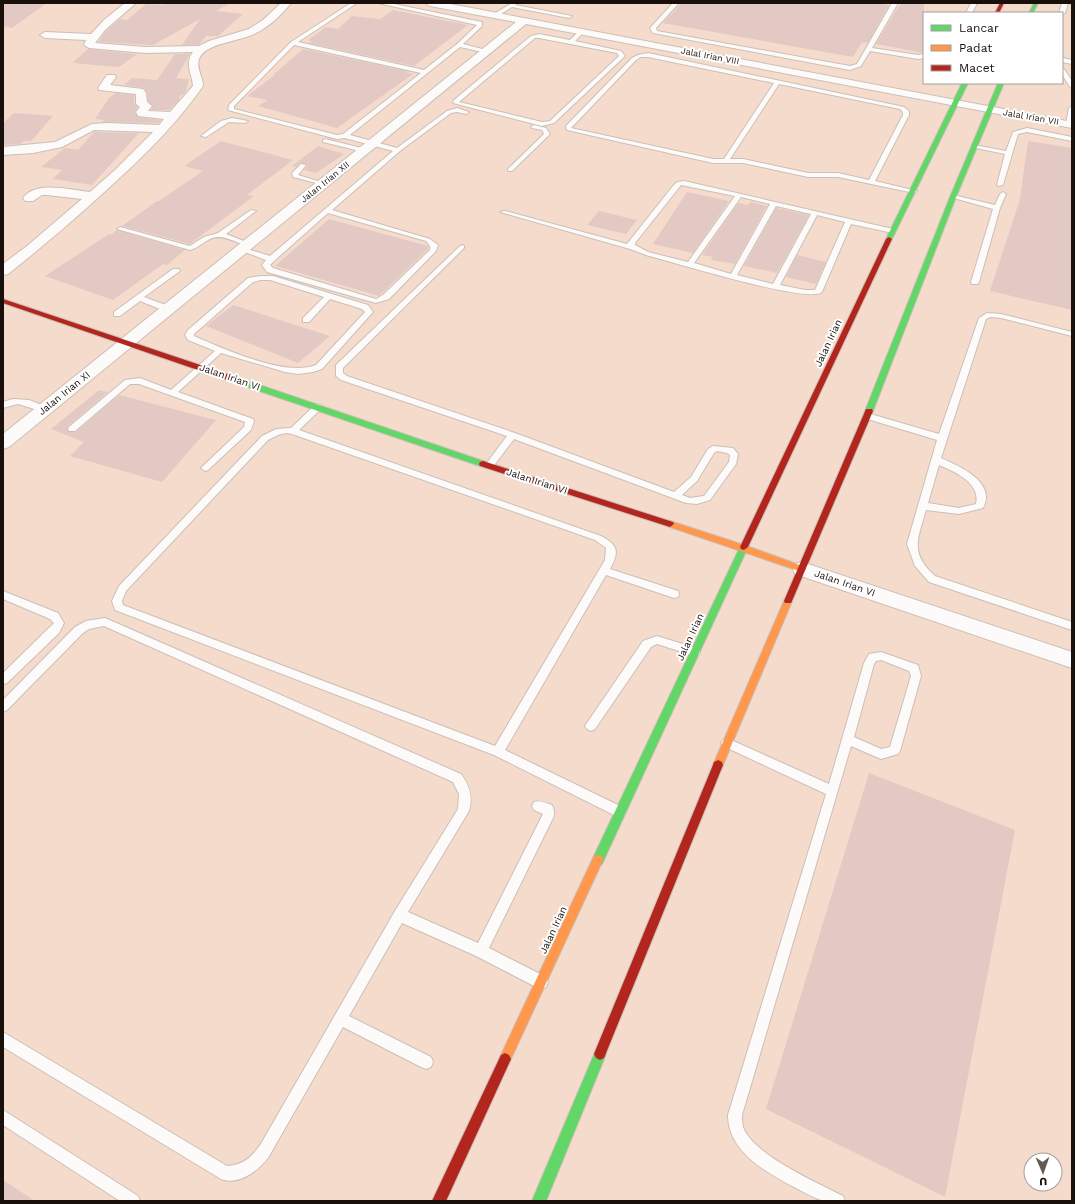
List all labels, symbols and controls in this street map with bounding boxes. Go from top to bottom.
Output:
legend [923,12,1063,84]
text: Lancar [959,21,999,35]
text: Padat [959,41,992,55]
street label: Jalal Irian VIII [680,45,740,67]
text: Macet [959,61,994,75]
street label: Jalal Irian VII [1002,107,1060,127]
street label: Jalan Irian XII [299,159,351,205]
street label: Jalan Irian [812,318,844,368]
street label: Jalan Irian VI [198,361,262,393]
street label: Jalan Irian XI [36,369,92,417]
street label: Jalan Irian VI [505,466,569,496]
street label: Jalan Irian VI [813,567,877,599]
street label: Jalan Irian [674,612,706,662]
street label: Jalan Irian [537,905,569,955]
north arrow [1023,1152,1063,1192]
text: U [1039,1175,1047,1188]

